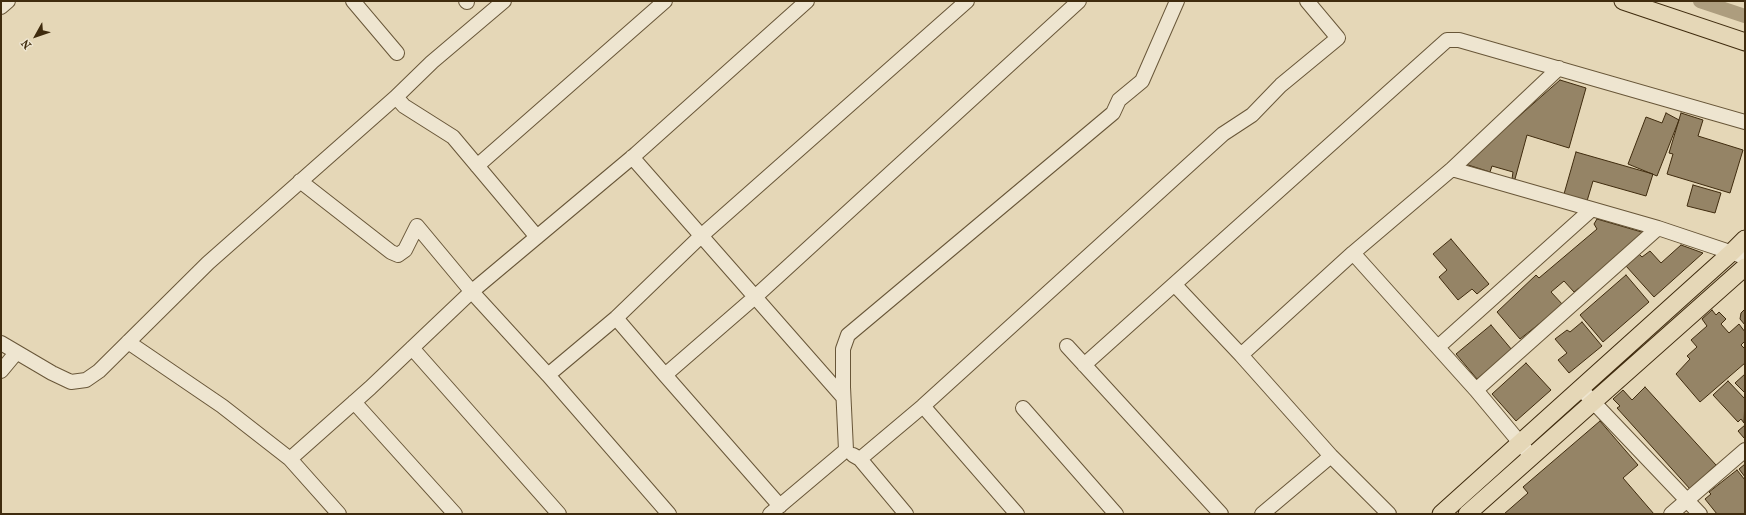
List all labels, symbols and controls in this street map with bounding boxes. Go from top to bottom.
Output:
north arrow [16,16,56,56]
text: N [19,37,34,51]

